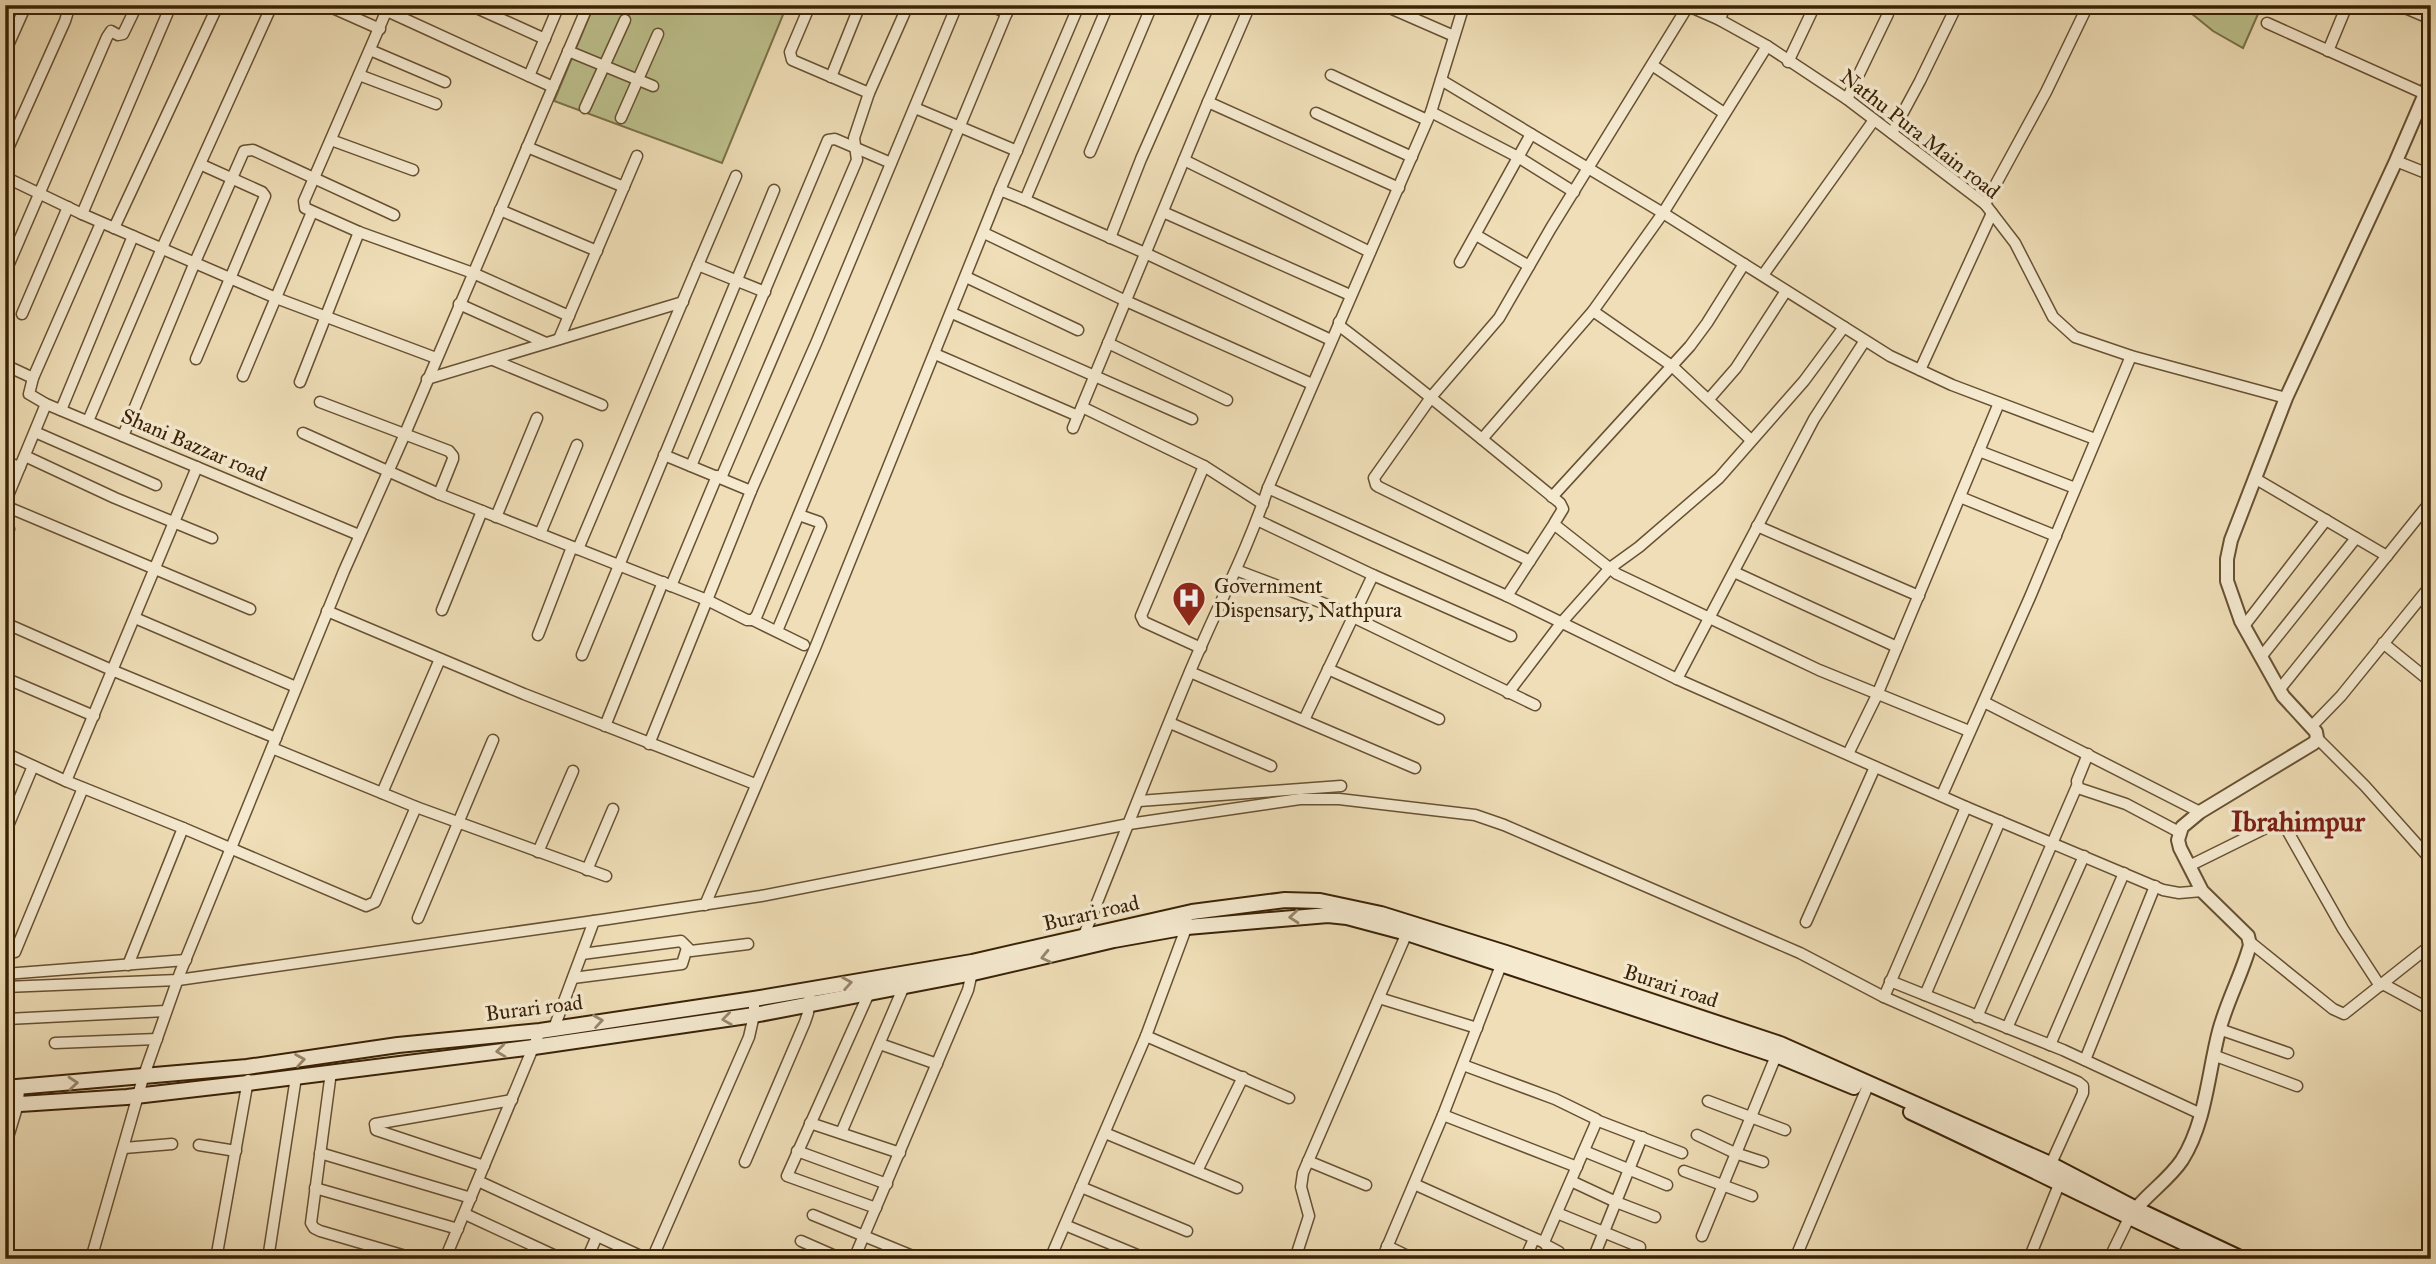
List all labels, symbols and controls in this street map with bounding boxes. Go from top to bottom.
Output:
street label: Nathu Pura Main road [1835,64,2005,205]
street label: Shani Bazzar road [117,403,271,488]
place label: Government Dispensary, Nathpura [1214,573,1402,623]
hospital icon: Government Dispensary, Nathpura [1170,579,1208,628]
district label: Ibrahimpur [2231,804,2366,839]
street label: Burari road [1040,889,1142,937]
one-way arrow [1288,909,1299,924]
one-way arrow [1040,949,1052,963]
street label: Burari road [1620,959,1722,1014]
one-way arrow [841,976,853,991]
street label: Burari road [484,989,585,1027]
one-way arrow [721,1012,732,1027]
one-way arrow [592,1014,604,1029]
one-way arrow [495,1043,507,1058]
one-way arrow [294,1052,305,1067]
one-way arrow [68,1076,79,1091]

